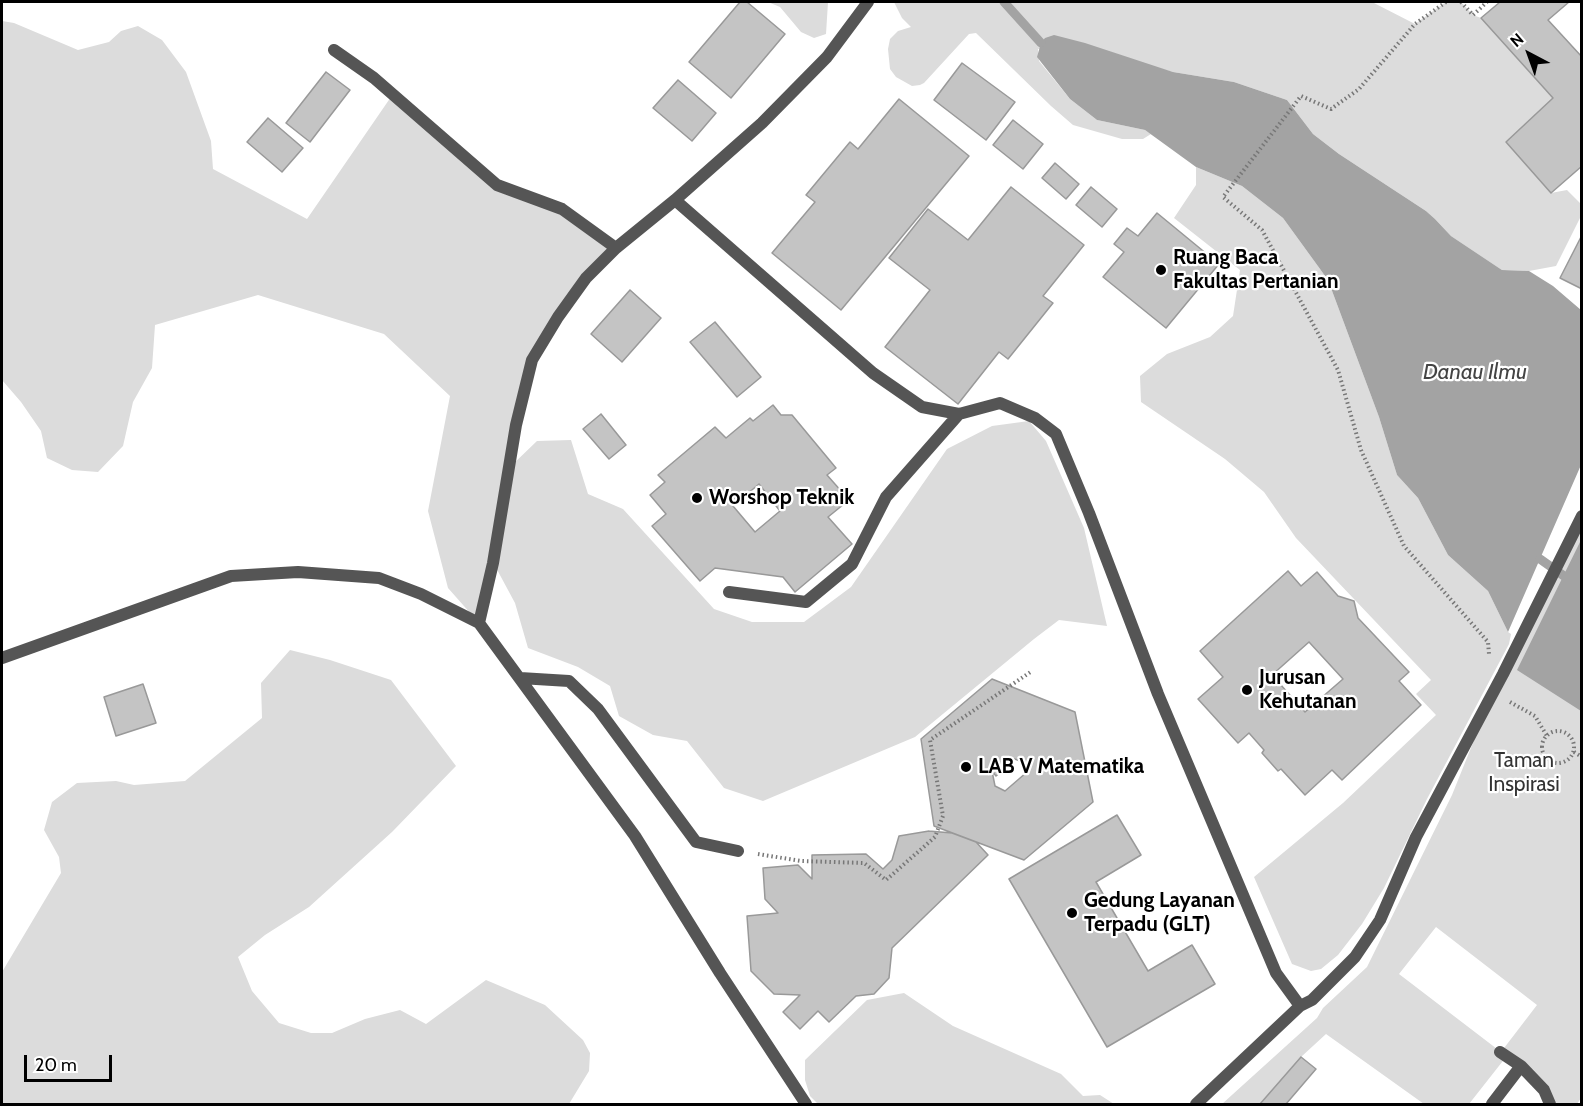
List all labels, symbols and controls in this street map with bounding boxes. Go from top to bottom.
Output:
north arrow [1499,24,1559,84]
text: N [1506,29,1527,51]
place label: Ruang Baca Fakultas Pertanian [1173,245,1339,295]
marker: Ruang Baca Fakultas Pertanian [1154,263,1168,277]
water label: Danau Ilmu [1423,360,1527,386]
place label: Worshop Teknik [709,485,854,511]
marker: Worshop Teknik [690,491,704,505]
place label: Jurusan Kehutanan [1259,665,1357,715]
marker: Jurusan Kehutanan [1240,683,1254,697]
park label: Taman Inspirasi [1488,748,1560,798]
place label: LAB V Matematika [978,754,1144,780]
marker: LAB V Matematika [959,760,973,774]
place label: Gedung Layanan Terpadu (GLT) [1084,888,1235,938]
marker: Gedung Layanan Terpadu (GLT) [1065,906,1079,920]
scale bar [27,1043,116,1081]
text: 20 m [35,1054,77,1076]

